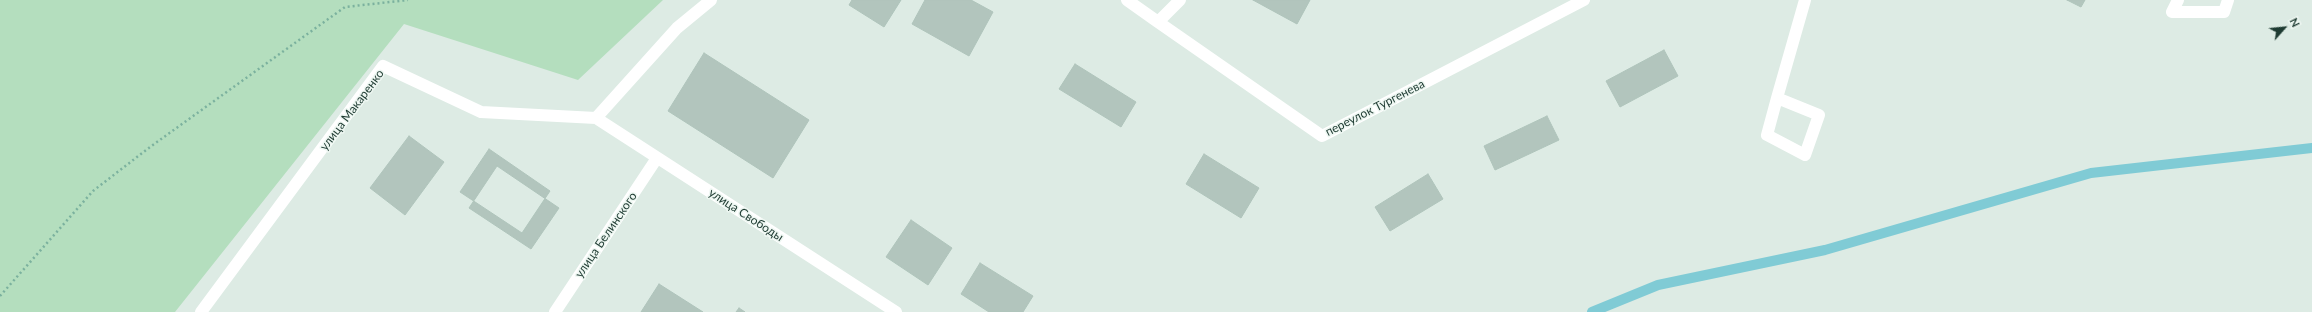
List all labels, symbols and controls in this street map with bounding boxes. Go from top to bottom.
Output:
north arrow [2264,8,2304,48]
text: N [2287,16,2303,29]
street label: улица Макаренко [317,67,387,153]
street label: переулок Тургенева [1323,77,1427,139]
street label: улица Свободы [706,185,786,245]
street label: улица Белинского [572,189,640,281]

